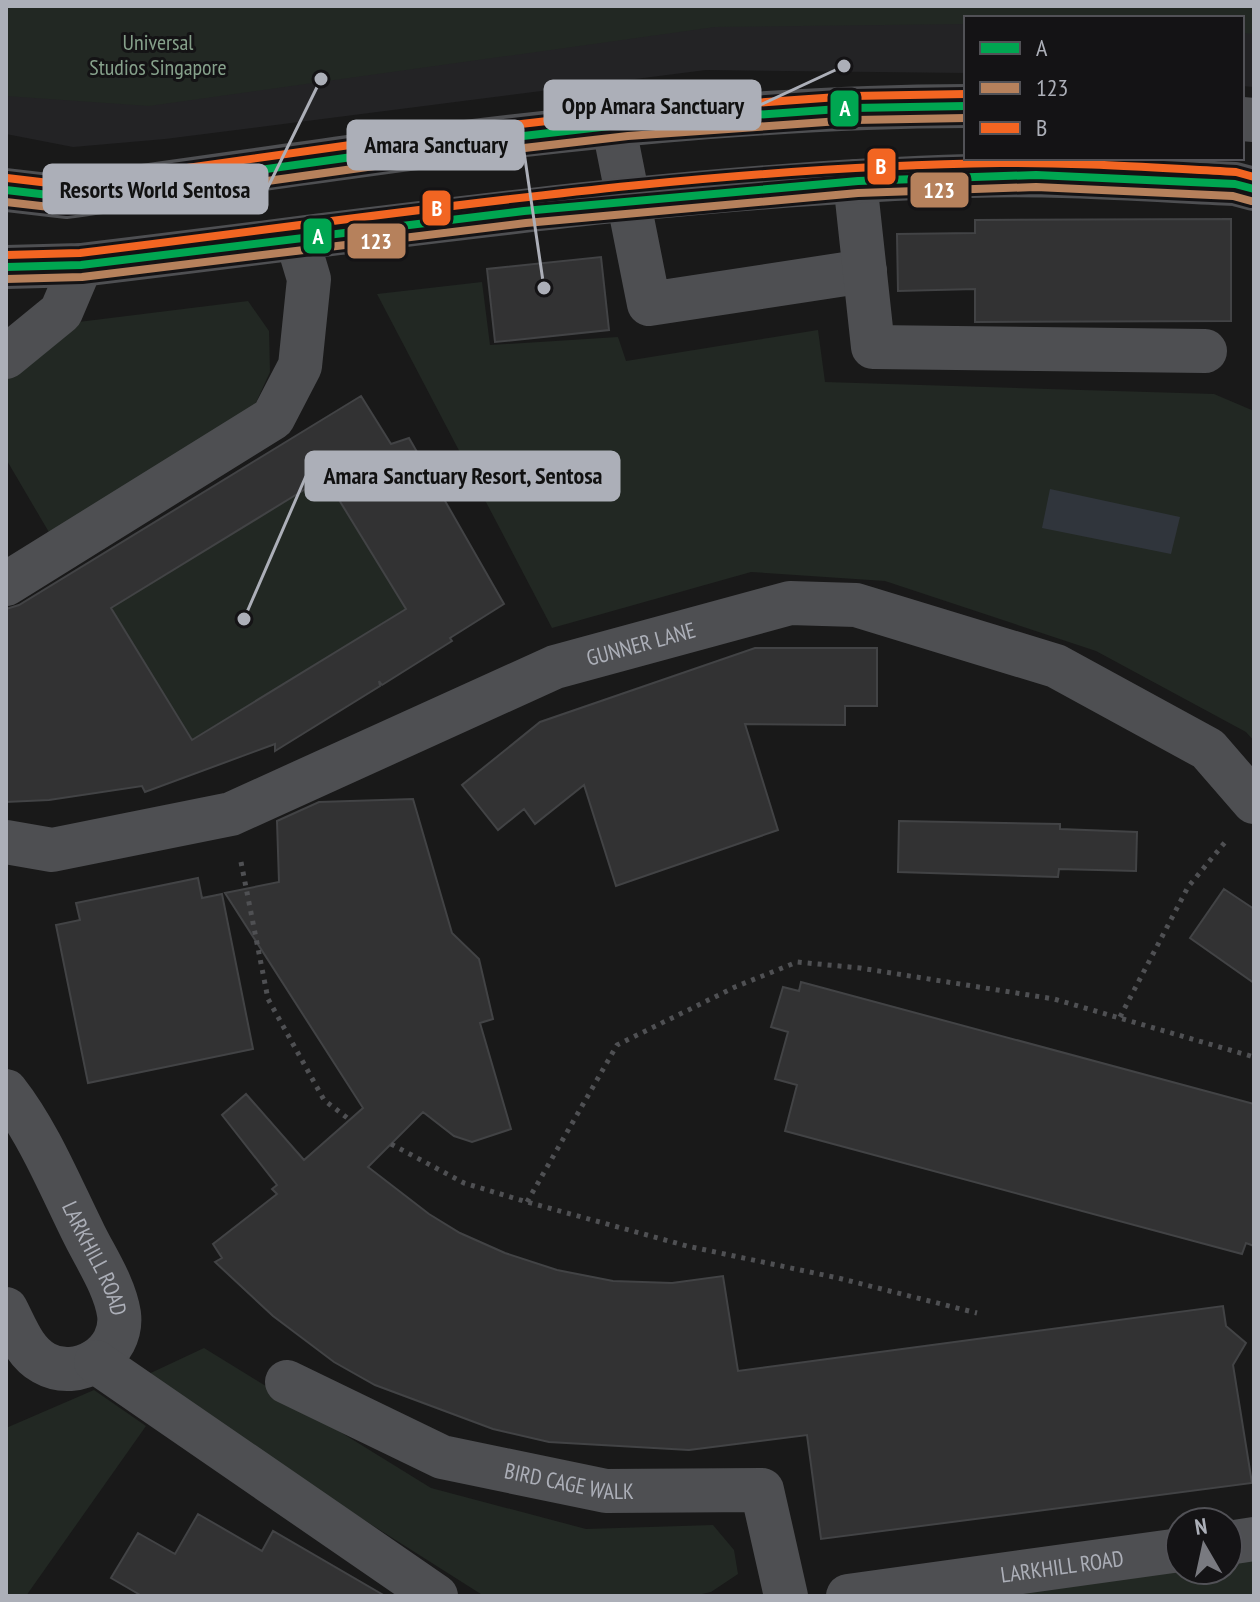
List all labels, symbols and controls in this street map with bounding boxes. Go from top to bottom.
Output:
legend [964,16,1244,160]
park label: Universal Studios Singapore [89,28,227,81]
text: A [1036,32,1048,63]
text: 123 [1036,72,1068,103]
callout: Opp Amara Sanctuary [545,81,760,129]
line badge: A [829,89,860,128]
text: Opp Amara Sanctuary [562,90,745,121]
text: A [838,94,851,122]
text: B [1036,112,1047,143]
callout: Amara Sanctuary [348,121,523,169]
text: Amara Sanctuary [363,129,508,160]
line badge: B [866,147,897,186]
text: B [876,152,887,180]
callout: Resorts World Sentosa [44,165,267,213]
line badge: 123 [909,171,970,209]
text: Resorts World Sentosa [60,174,250,205]
text: 123 [923,176,955,204]
line badge: B [421,189,452,227]
text: B [432,194,443,222]
line badge: A [302,217,333,255]
text: A [311,222,324,250]
line badge: 123 [346,222,407,260]
text: 123 [360,227,392,255]
callout: Amara Sanctuary Resort, Sentosa [306,452,619,500]
text: Amara Sanctuary Resort, Sentosa [322,460,603,491]
street label: GUNNER LANE [583,615,698,672]
street label: LARKHILL ROAD [56,1196,133,1318]
street label: BIRD CAGE WALK [502,1456,634,1505]
north arrow [1164,1506,1244,1586]
text: N [1193,1511,1209,1541]
street label: LARKHILL ROAD [999,1544,1125,1589]

